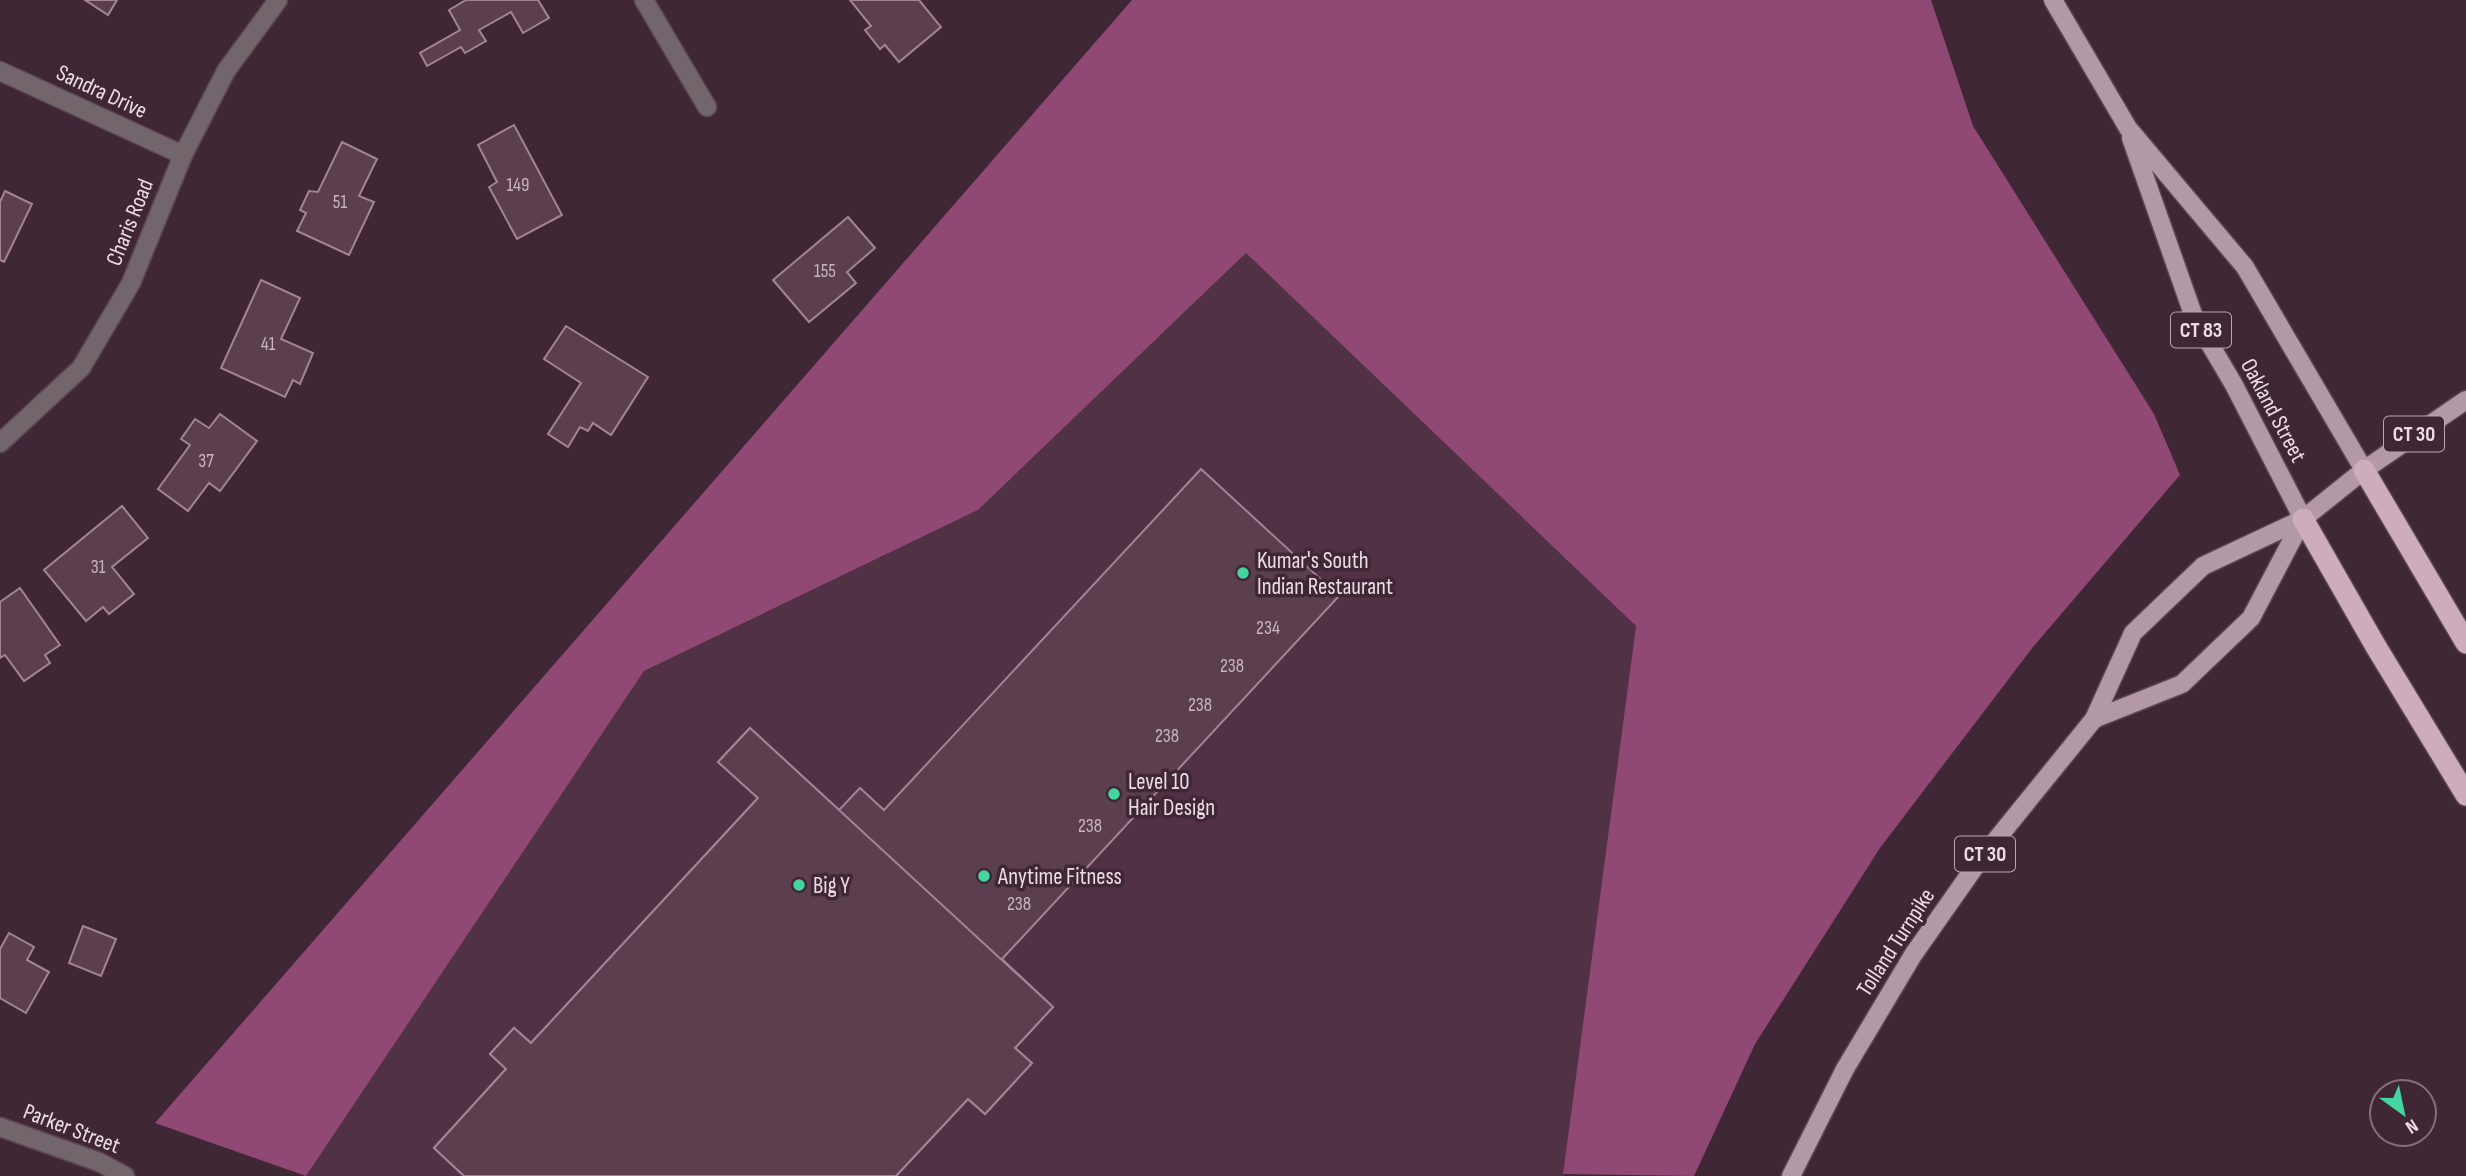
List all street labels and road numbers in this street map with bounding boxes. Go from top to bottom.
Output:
street label: Sandra Drive [52,59,151,125]
street label: Charis Road [100,175,160,270]
road number: CT 83 [2171,312,2231,348]
street label: Oakland Street [2234,354,2312,467]
road number: CT 30 [2384,416,2444,452]
road number: CT 30 [1955,836,2015,872]
street label: Tolland Turnpike [1851,883,1941,1002]
street label: Parker Street [19,1098,124,1160]

